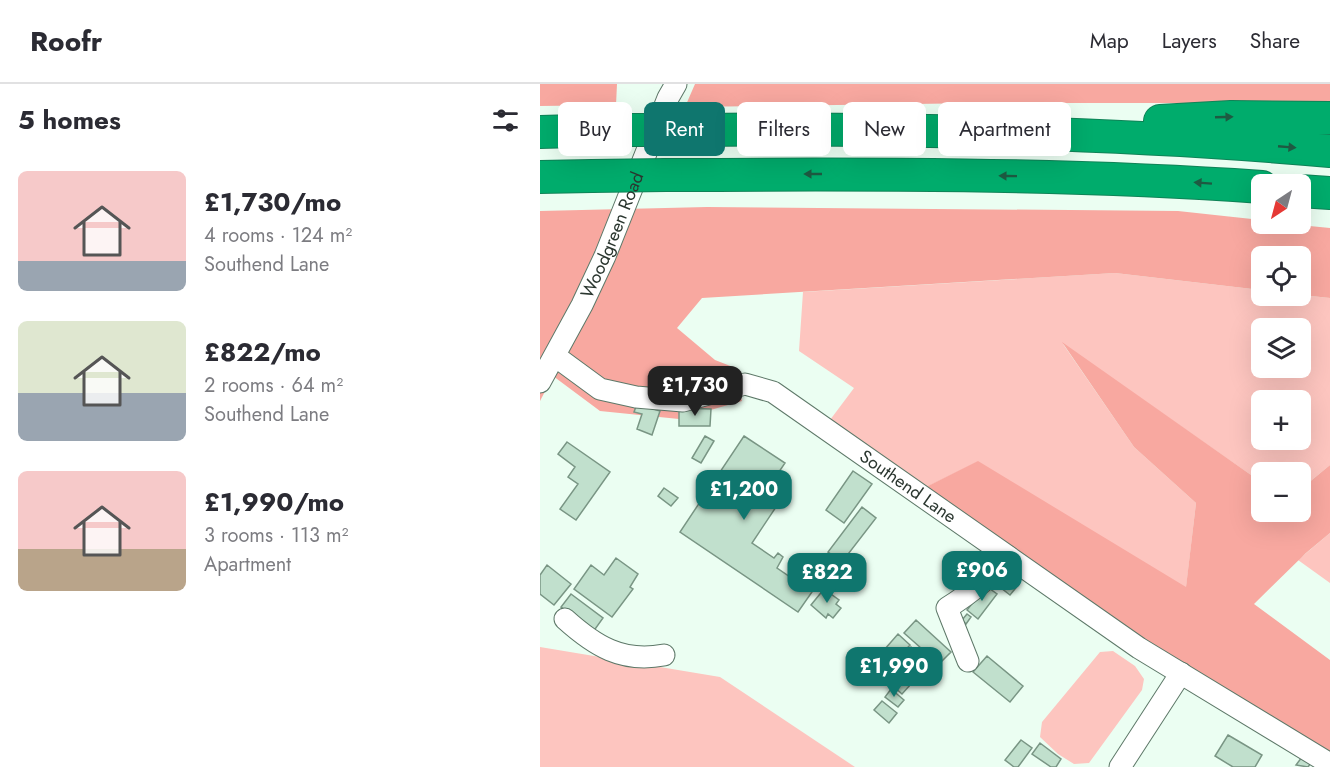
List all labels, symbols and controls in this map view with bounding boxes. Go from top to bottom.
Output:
text: Roofr [30,21,102,62]
text: Map [1090,26,1129,56]
text: Layers [1162,26,1217,56]
text: Share [1250,26,1300,56]
text: 5 homes [18,101,121,139]
chip: Buy [558,102,632,156]
chip: Rent [644,102,725,156]
chip: Filters [737,102,831,156]
chip: New [843,102,926,156]
chip: Apartment [938,102,1071,156]
icon: filters [489,104,522,137]
one-way arrow [1214,113,1233,122]
one-way arrow [1278,142,1297,152]
street label: Woodgreen Road [574,168,650,302]
one-way arrow [804,169,823,179]
one-way arrow [999,171,1018,180]
north arrow [1251,174,1311,234]
map controls [1251,174,1311,522]
one-way arrow [1194,179,1213,188]
text: £1,730/mo [204,183,341,221]
icon: home [66,195,138,267]
text: 4 rooms · 124 m² [204,221,352,250]
button: locate [1251,246,1311,306]
text: Southend Lane [204,250,329,279]
button: layers [1251,318,1311,378]
text: £822/mo [204,333,321,371]
icon: home [66,345,138,417]
pin: £1,730 [646,366,744,417]
text: 2 rooms · 64 m² [204,371,343,400]
text: £1,730 [662,371,728,400]
button: + [1251,390,1311,450]
text: Southend Lane [204,400,329,429]
street label: Southend Lane [854,443,962,529]
button: − [1251,462,1311,522]
pin: £1,200 [695,470,793,521]
text: £1,200 [710,475,778,504]
text: £1,990/mo [204,483,344,521]
icon: home [66,495,138,567]
text: 3 rooms · 113 m² [204,521,348,550]
text: Apartment [204,550,291,579]
pin: £906 [946,551,1018,602]
pin: £822 [791,553,863,604]
text: £906 [956,556,1008,585]
text: £822 [802,558,853,587]
pin: £1,990 [845,647,943,698]
text: £1,990 [860,652,928,681]

